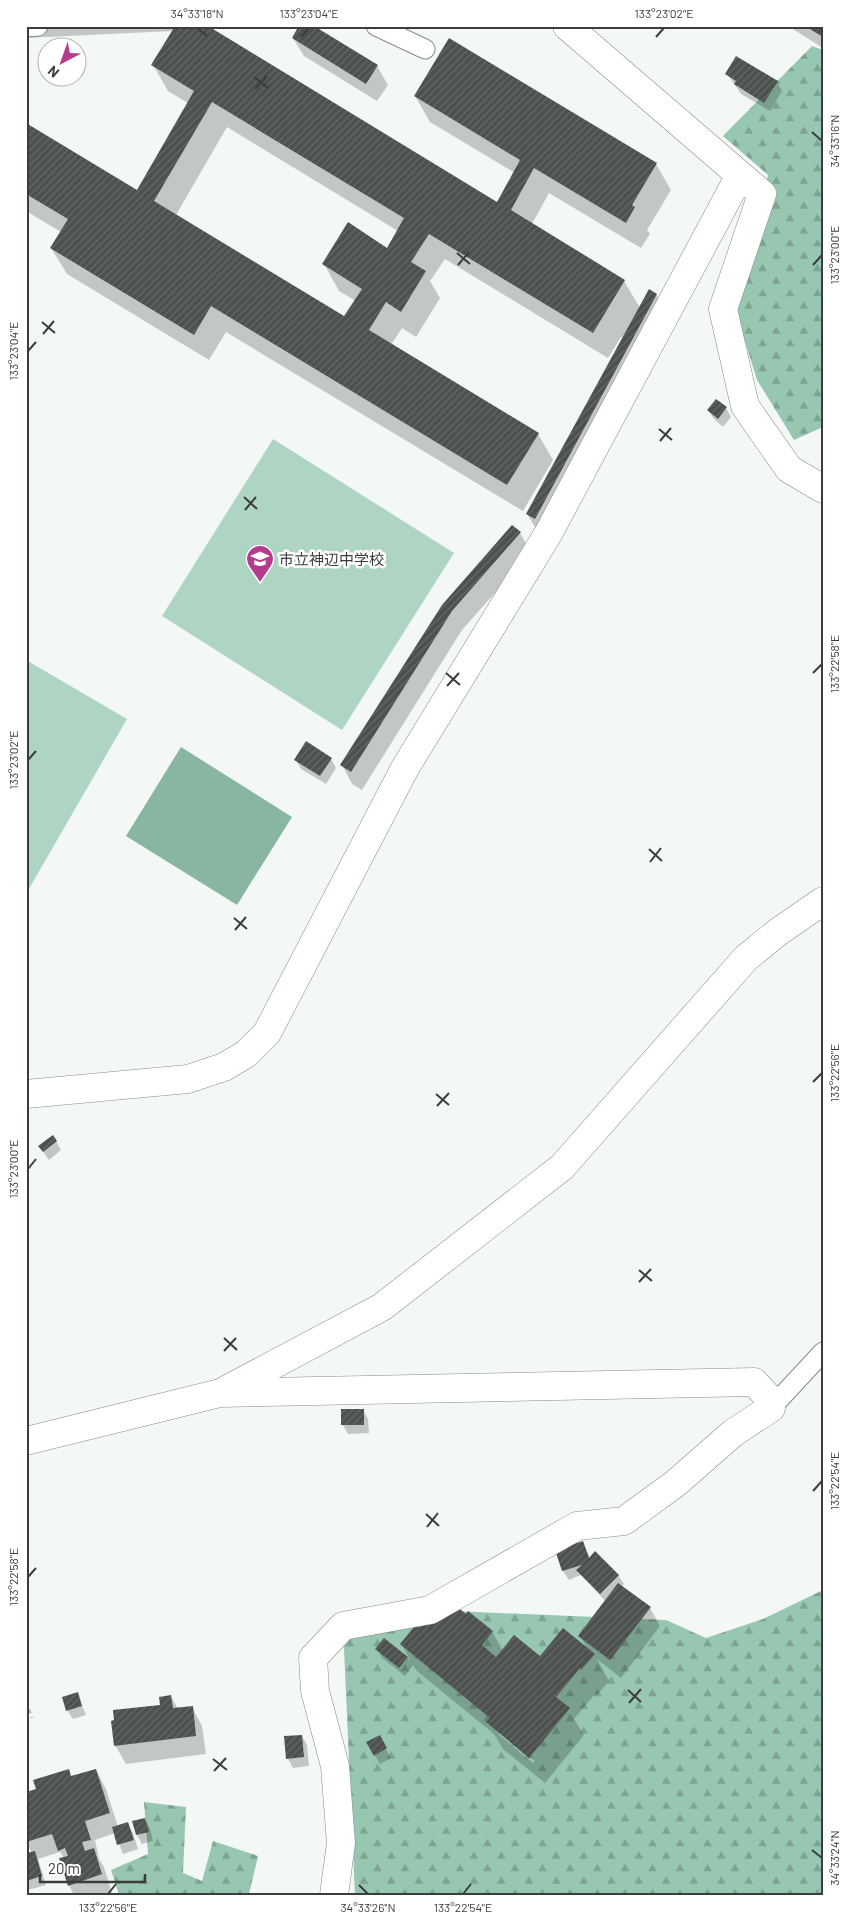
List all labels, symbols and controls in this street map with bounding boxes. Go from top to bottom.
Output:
text: 34°33'18"N [170,6,224,20]
text: 133°23'04"E [280,6,338,20]
text: 133°23'02"E [635,6,693,20]
north arrow [38,38,88,88]
text: N [44,63,62,82]
text: 34°33'16"N [827,115,841,167]
text: 133°23'00"E [827,225,841,285]
text: 133°23'04"E [6,322,20,380]
school or university icon: 市立神辺中学校 [245,544,275,583]
place label: 市立神辺中学校 [279,550,384,568]
text: 133°22'58"E [827,635,841,693]
text: 133°23'02"E [6,731,20,789]
text: 133°22'56"E [827,1044,841,1102]
text: 133°23'00"E [6,1139,20,1199]
text: 133°22'54"E [827,1452,841,1510]
text: 133°22'58"E [6,1548,20,1606]
text: 34°33'24"N [827,1830,841,1886]
scale bar [40,1851,145,1883]
text: 20 m [48,1859,80,1877]
text: 133°22'56"E [79,1900,137,1914]
text: 34°33'26"N [340,1900,396,1914]
text: 133°22'54"E [434,1900,492,1914]

